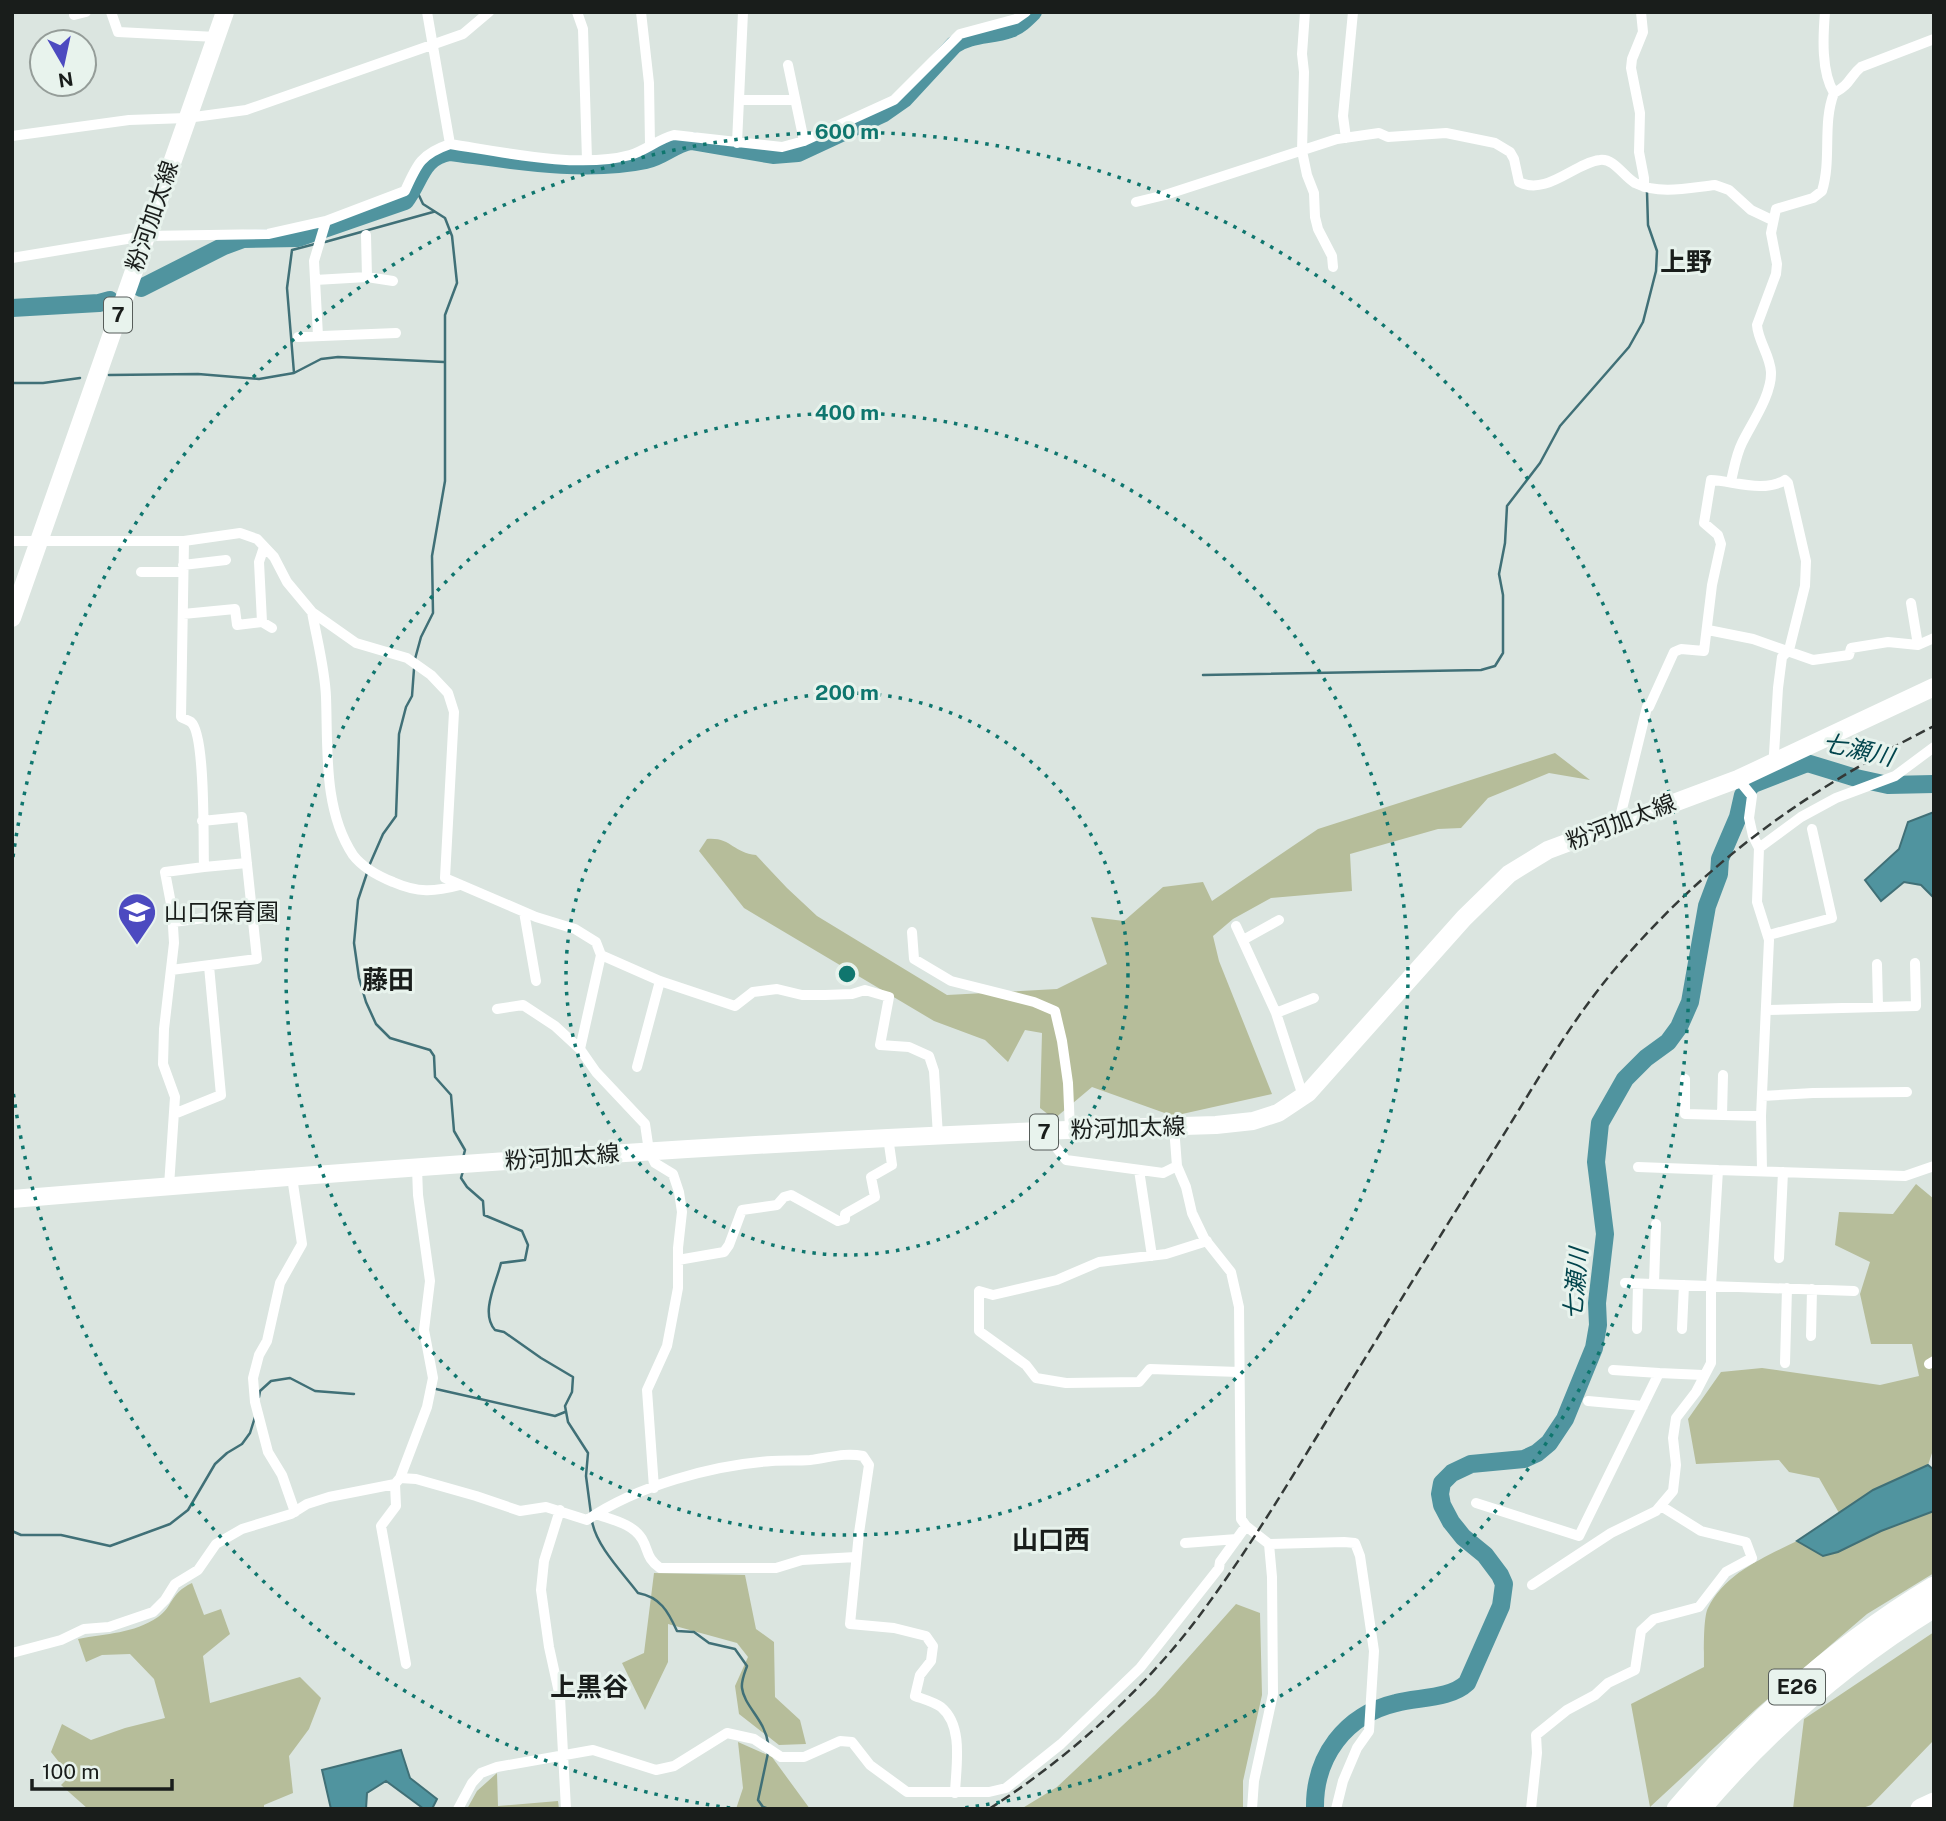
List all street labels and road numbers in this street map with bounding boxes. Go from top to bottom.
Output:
street label: 粉河加太線 [120,157,183,275]
road number: 7 [104,298,132,332]
street label: 粉河加太線 [1562,788,1679,855]
street label: 粉河加太線 [1070,1112,1186,1143]
road number: 7 [1030,1114,1058,1150]
street label: 粉河加太線 [504,1139,620,1174]
road number: E26 [1769,1670,1825,1704]

